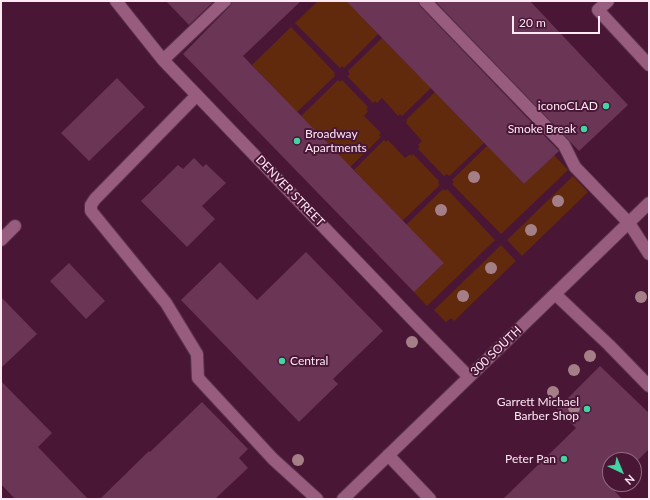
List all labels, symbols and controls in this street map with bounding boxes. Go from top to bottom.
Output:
scale bar [514,8,602,34]
text: 20 m [519,15,546,30]
place label: iconoCLAD [538,99,598,113]
marker: iconoCLAD [601,101,611,111]
place label: Smoke Break [508,122,576,136]
marker: Smoke Break [579,124,589,134]
place label: Broadway Apartments [305,127,367,155]
marker: Broadway Apartments [292,136,302,146]
street label: DENVER STREET [253,153,327,229]
street label: 300 SOUTH [468,323,524,379]
place label: Central [290,354,328,368]
marker: Central [277,356,287,366]
place label: Garrett Michael Barber Shop [497,395,579,423]
marker: Garrett Michael Barber Shop [582,404,592,414]
place label: Peter Pan [505,452,556,466]
north arrow [602,452,642,492]
marker: Peter Pan [559,454,569,464]
text: N [622,473,638,488]

